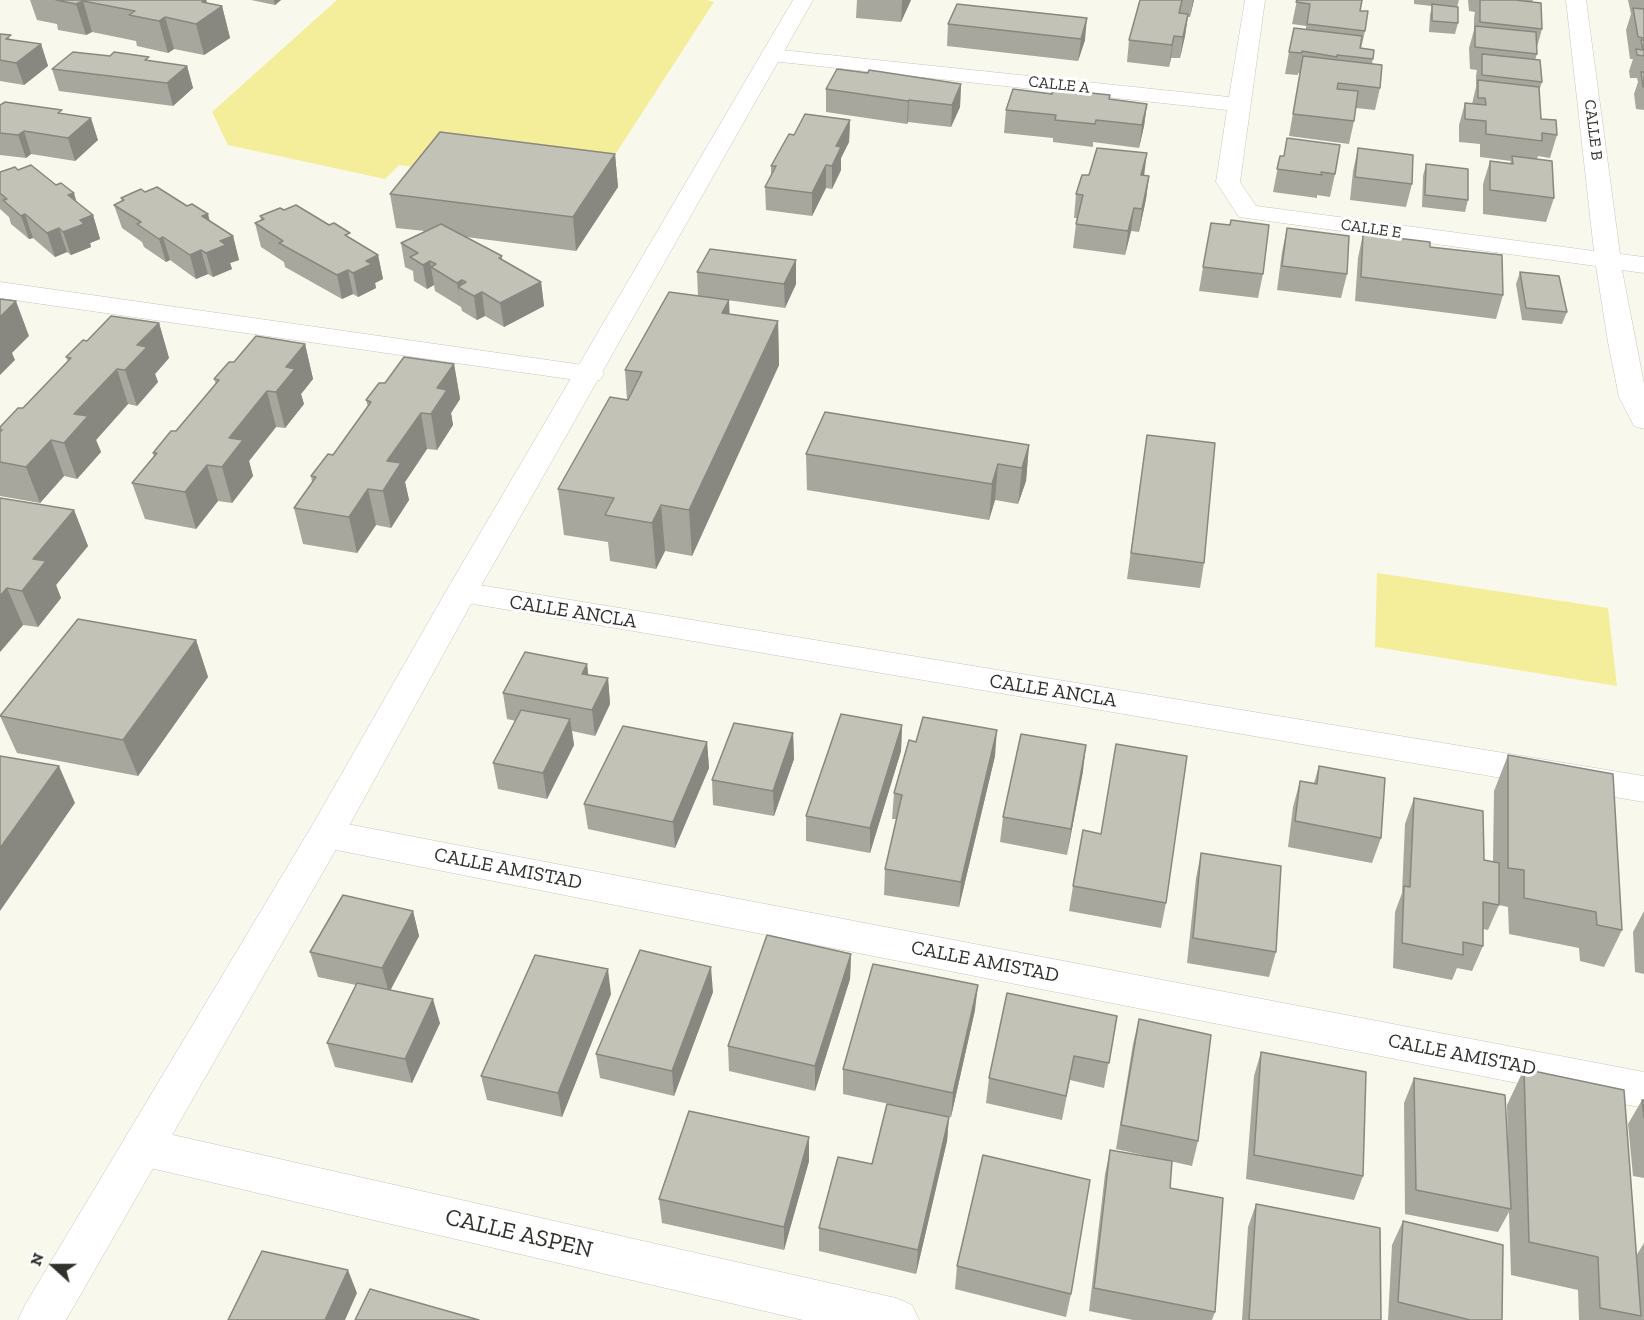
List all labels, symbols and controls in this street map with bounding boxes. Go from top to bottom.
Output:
street label: CALLE A [1027,72,1091,98]
street label: CALLE B [1580,99,1606,161]
street label: CALLE E [1340,215,1402,243]
street label: CALLE ANCLA [508,590,638,634]
street label: CALLE ANCLA [988,669,1118,713]
street label: CALLE AMISTAD [432,843,584,895]
street label: CALLE AMISTAD [909,936,1061,988]
street label: CALLE AMISTAD [1386,1029,1538,1081]
street label: CALLE ASPEN [442,1203,596,1265]
north arrow [24,1236,84,1296]
text: N [26,1250,48,1268]

